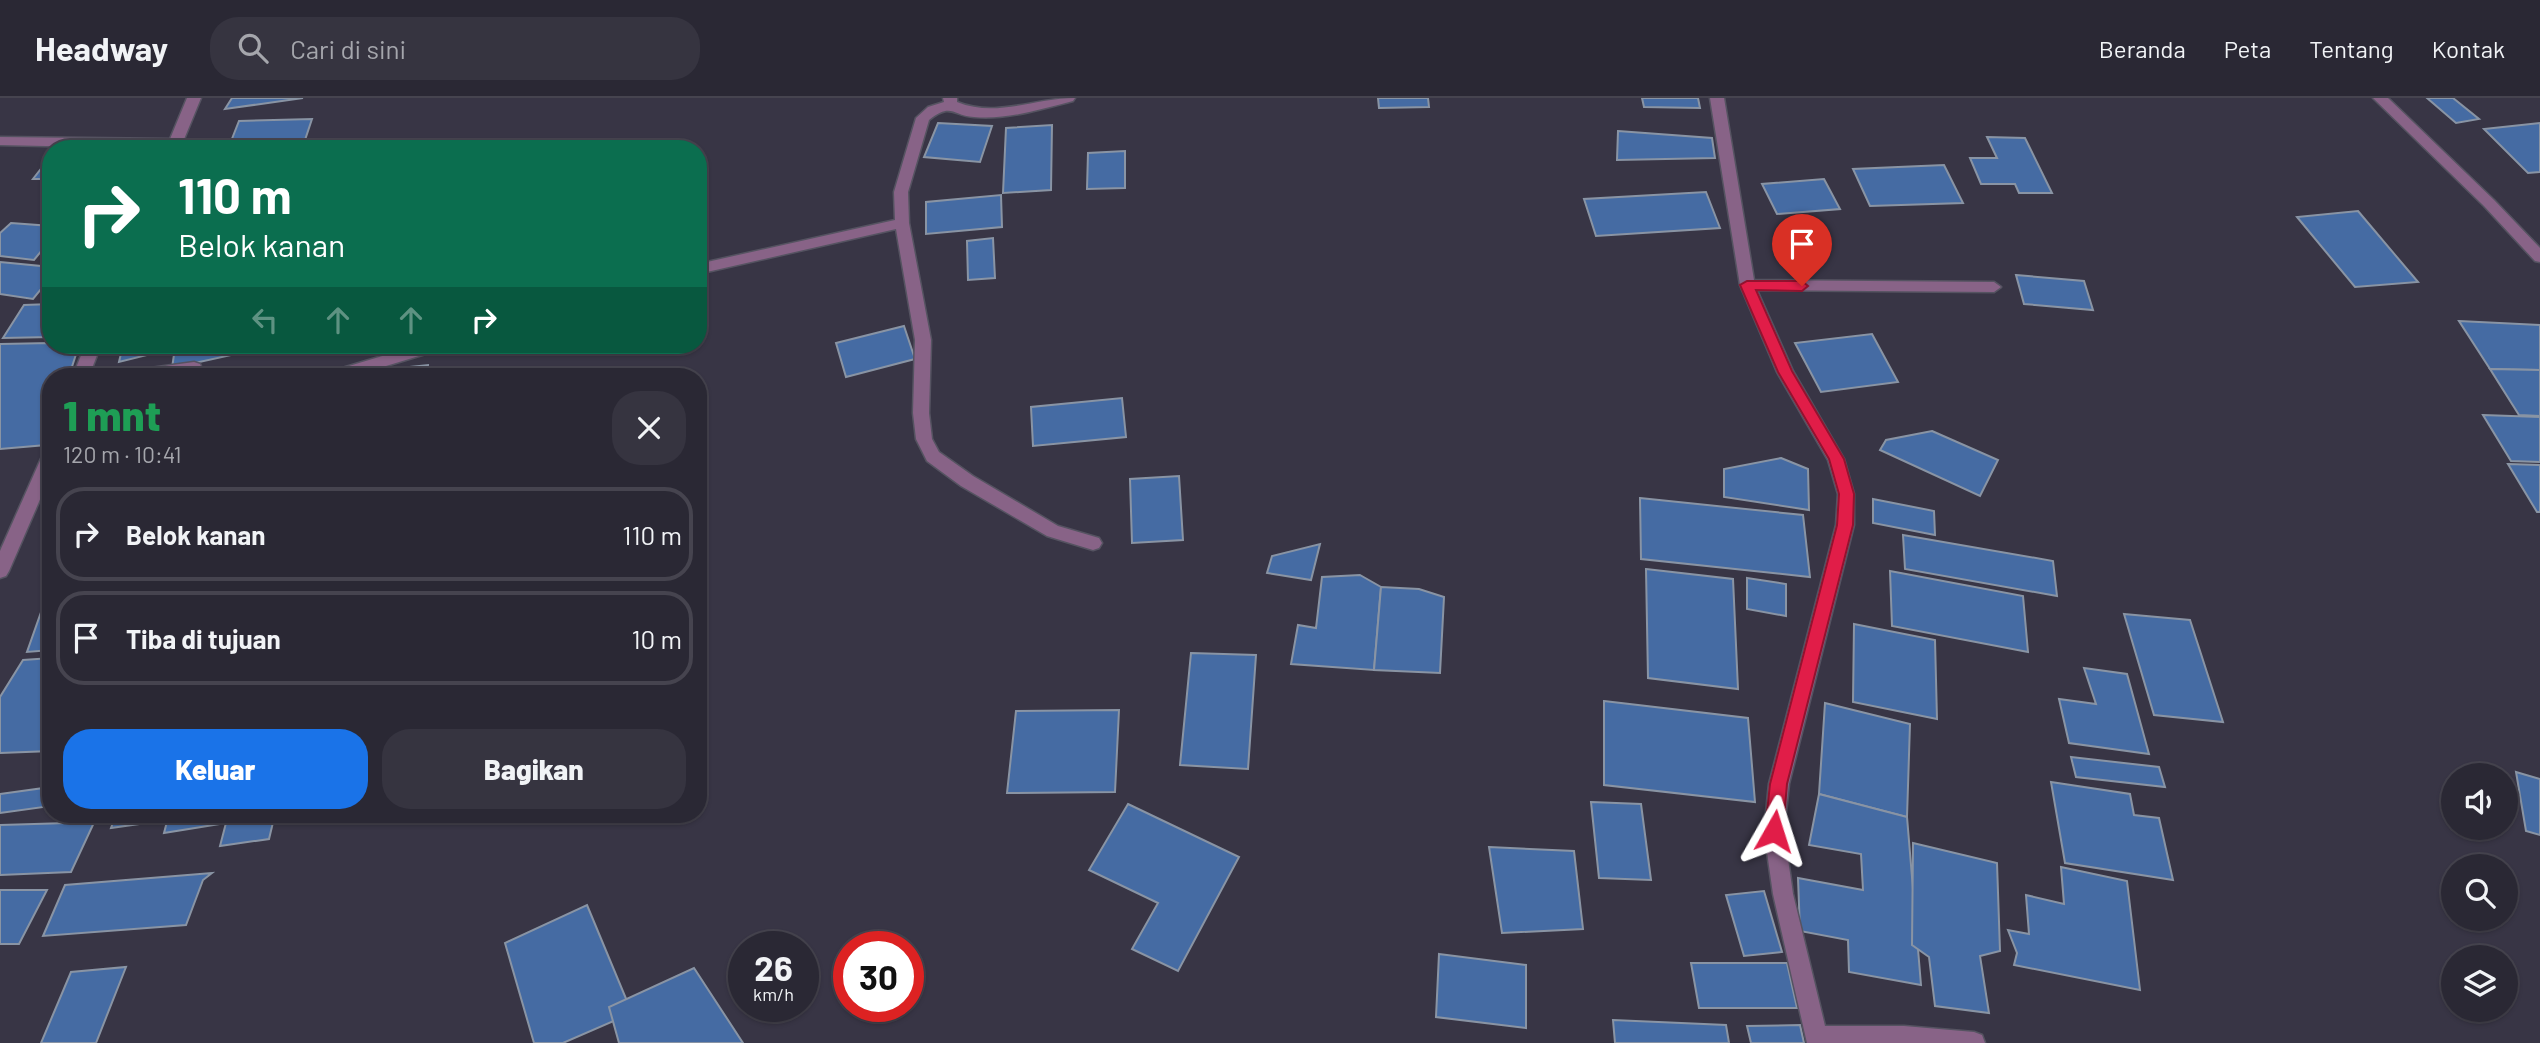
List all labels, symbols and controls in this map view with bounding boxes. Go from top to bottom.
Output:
search box [210,17,700,80]
text: Headway [35,28,168,68]
icon: search [234,29,272,67]
text: Cari di sini [290,33,406,64]
text: Beranda [2099,34,2186,63]
text: Peta [2224,34,2271,63]
text: Tentang [2309,34,2394,63]
text: Kontak [2432,34,2505,63]
text: 110 m [178,165,292,224]
icon: right [63,168,154,259]
pin [1772,214,1832,286]
text: Belok kanan [178,225,345,263]
icon: arrive [1783,225,1821,263]
icon: left [246,301,284,339]
icon: ahead [319,301,357,339]
icon: ahead [392,301,430,339]
icon: right [465,301,503,339]
text: 1 mnt [63,389,161,439]
button: close [612,391,686,465]
text: 120 m · 10:41 [63,440,181,468]
icon: right [67,515,105,553]
text: Belok kanan [126,519,265,550]
text: 110 m [622,519,682,550]
icon: arrive [67,619,105,657]
text: Tiba di tujuan [126,623,281,654]
text: 10 m [632,623,682,654]
button: Keluar [63,729,368,809]
button: Bagikan [382,729,686,809]
map controls [2441,763,2518,1022]
button: sound [2441,763,2518,840]
position arrow [1737,794,1811,868]
button: search [2441,854,2518,931]
speed limit sign: 30 [833,931,924,1022]
button: layers [2441,945,2518,1022]
text: 26 [754,946,793,988]
text: km/h [753,983,794,1005]

